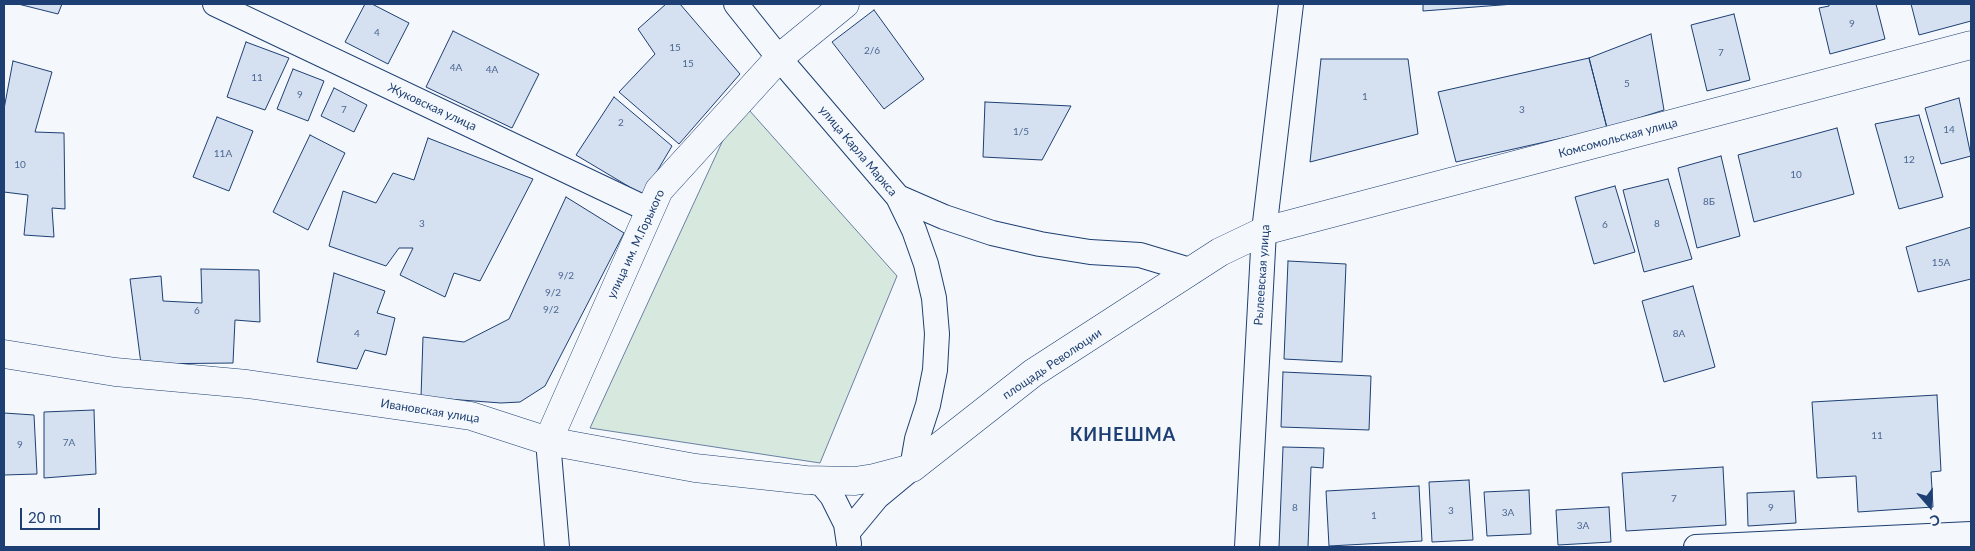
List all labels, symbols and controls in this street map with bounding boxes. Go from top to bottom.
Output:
house number: 9 [1849,18,1855,30]
house number: 4 [374,27,380,39]
house number: 15 [669,42,681,54]
house number: 2/6 [864,45,880,57]
house number: 7 [1718,47,1724,59]
house number: 15 [682,58,694,70]
house number: 4А [450,62,462,74]
house number: 4А [486,64,498,76]
house number: 11 [251,72,263,84]
house number: 5 [1624,78,1630,90]
street label: Жуковская улица [385,80,479,134]
house number: 9 [297,89,303,101]
house number: 1 [1362,91,1368,103]
street label: улица Карла Маркса [816,103,900,199]
house number: 7 [341,104,347,116]
house number: 3 [1519,104,1525,116]
street label: Комсомольская улица [1557,115,1679,161]
house number: 2 [618,117,624,129]
house number: 14 [1943,124,1955,136]
house number: 1/5 [1013,126,1029,138]
house number: 11А [214,148,232,160]
house number: 12 [1903,154,1915,166]
house number: 10 [14,159,26,171]
house number: 10 [1790,169,1802,181]
street label: улица им. М.Горького [604,187,668,301]
house number: 8Б [1703,196,1715,208]
house number: 3 [419,218,425,230]
house number: 8 [1654,218,1660,230]
house number: 6 [1602,219,1608,231]
street label: Рылеевская улица [1251,224,1273,326]
house number: 15А [1932,257,1950,269]
house number: 9/2 [558,270,574,282]
house number: 9/2 [545,287,561,299]
house number: 9/2 [543,304,559,316]
house number: 6 [194,305,200,317]
street label: площадь Революции [1000,325,1104,403]
house number: 4 [354,328,360,340]
house number: 8А [1673,328,1685,340]
street label: Ивановская улица [379,396,481,426]
district label: КИНЕШМА [1069,424,1177,446]
house number: 11 [1871,430,1883,442]
house number: 7А [63,437,75,449]
house number: 9 [17,439,23,451]
north arrow [1905,481,1955,531]
house number: 7 [1671,493,1677,505]
scale bar [22,498,102,530]
house number: 8 [1292,502,1298,514]
house number: 9 [1768,502,1774,514]
house number: 3 [1448,505,1454,517]
house number: 3А [1502,507,1514,519]
text: 20 m [28,508,62,526]
house number: 1 [1371,510,1377,522]
text: С [1928,511,1942,530]
house number: 3А [1577,520,1589,532]

